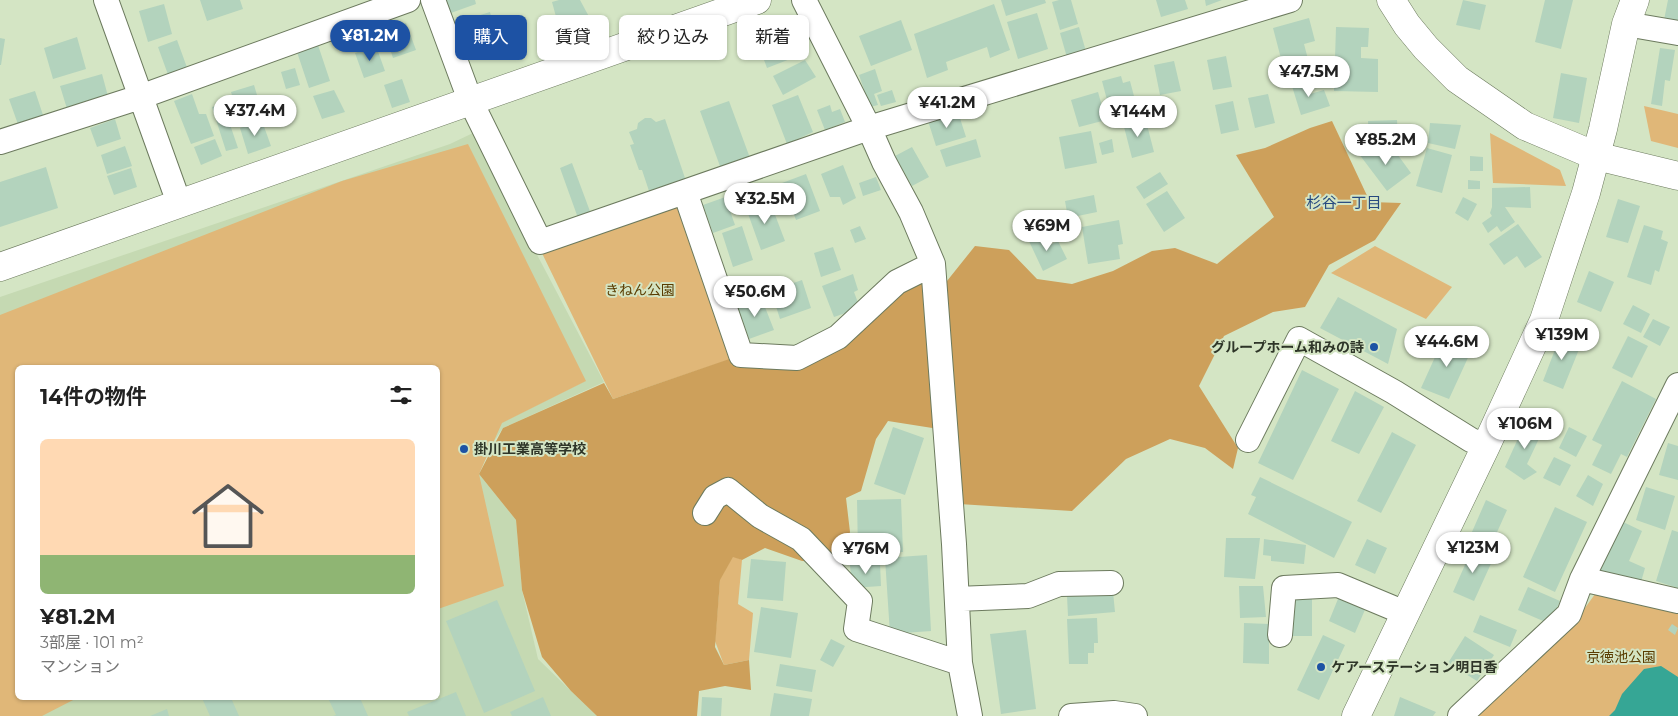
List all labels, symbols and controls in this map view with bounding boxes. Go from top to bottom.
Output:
chip: 購入 [455,15,527,60]
chip: 賃貸 [537,15,609,60]
chip: 絞り込み [619,15,727,60]
chip: 新着 [737,15,809,60]
pin: ¥81.2M [329,20,411,62]
text: ¥81.2M [341,26,399,45]
pin: ¥47.5M [1268,56,1350,98]
text: ¥47.5M [1279,62,1339,81]
pin: ¥41.2M [906,86,988,129]
text: ¥41.2M [918,93,976,112]
pin: ¥37.4M [214,94,296,137]
pin: ¥144M [1103,96,1173,138]
text: ¥37.4M [225,101,285,120]
text: ¥144M [1110,102,1166,121]
pin: ¥85.2M [1345,124,1427,166]
text: ¥85.2M [1356,130,1416,149]
pin: ¥32.5M [724,182,806,225]
text: ¥32.5M [735,189,795,208]
district label: 杉谷一丁目 [1306,193,1382,212]
pin: ¥69M [1017,210,1077,252]
text: ¥69M [1023,216,1071,235]
pin: ¥50.6M [714,276,796,318]
park label: きねん公園 [605,281,675,299]
text: ¥50.6M [724,282,786,301]
pin: ¥139M [1527,318,1597,361]
text: ¥139M [1535,325,1589,344]
pin: ¥44.6M [1406,326,1488,368]
text: ¥44.6M [1415,332,1479,351]
place label: グループホーム和みの詩 [1211,338,1364,356]
marker: グループホーム和みの詩 [1368,341,1380,353]
icon: filters [387,381,415,409]
text: 14件の物件 [40,384,147,409]
pin: ¥106M [1490,408,1560,450]
text: ¥106M [1498,414,1552,433]
place label: 掛川工業高等学校 [474,440,586,458]
marker: 掛川工業高等学校 [458,443,470,455]
icon: home [183,471,273,561]
pin: ¥76M [836,532,896,575]
pin: ¥123M [1438,532,1508,574]
text: ¥123M [1447,538,1499,557]
text: ¥76M [842,539,890,558]
text: ¥81.2M [40,604,116,629]
text: 3部屋 · 101 m² [40,633,144,652]
park label: 京徳池公園 [1586,648,1656,666]
text: マンション [40,657,120,676]
place label: ケアーステーション明日香 [1331,658,1497,676]
marker: ケアーステーション明日香 [1315,661,1327,673]

